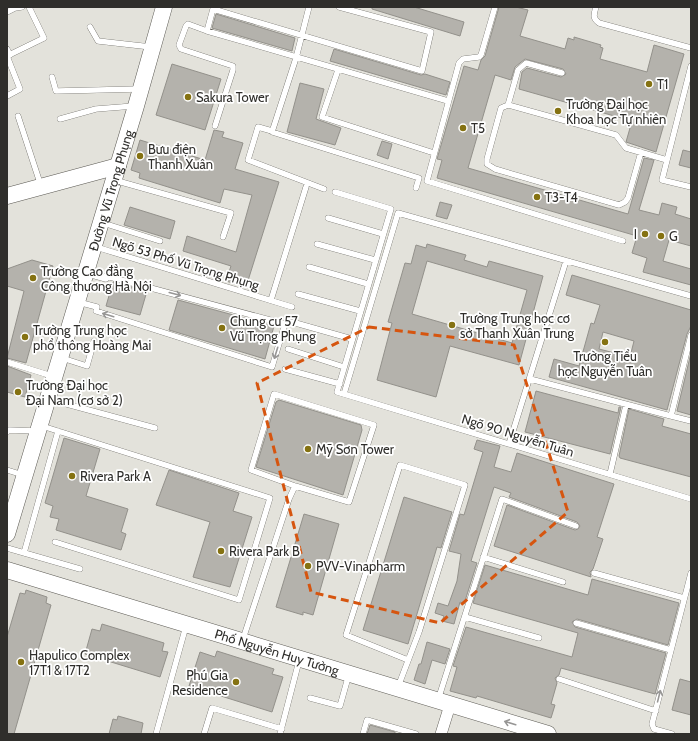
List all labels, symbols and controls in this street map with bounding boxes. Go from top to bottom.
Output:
place label: T1 [657,76,668,92]
marker: T1 [644,79,654,89]
place label: Sakura Tower [196,89,270,105]
marker: Sakura Tower [183,92,193,102]
place label: Trường Đại học Khoa học Tự nhiên [566,96,666,127]
marker: Trường Đại học Khoa học Tự nhiên [553,106,563,116]
place label: T5 [471,120,485,136]
marker: T5 [458,123,468,133]
street label: Đường Vũ Trọng Phụng [85,127,137,253]
place label: Bưu điện Thanh Xuân [148,141,213,172]
marker: Bưu điện Thanh Xuân [135,151,145,161]
place label: T3-T4 [545,189,578,205]
marker: T3-T4 [532,192,542,202]
place label: I [634,226,637,242]
place label: G [669,228,678,244]
marker: I [640,229,650,239]
marker: G [656,231,666,241]
street label: Ngõ 53 Phố Vũ Trọng Phụng [111,233,262,293]
place label: Trường Cao đẳng Công thương Hà Nội [41,263,152,294]
marker: Trường Cao đẳng Công thương Hà Nội [28,273,38,283]
one-way arrow [168,291,181,298]
place label: Trường Trung học cơ sở Thanh Xuân Trung [460,310,574,341]
one-way arrow [102,311,115,318]
place label: Chung cư 57 Vũ Trọng Phụng [230,313,316,344]
marker: Trường Trung học cơ sở Thanh Xuân Trung [447,320,457,330]
place label: Trường Trung học phổ thông Hoàng Mai [33,322,151,353]
marker: Chung cư 57 Vũ Trọng Phụng [217,323,227,333]
marker: Trường Trung học phổ thông Hoàng Mai [20,332,30,342]
marker: Trường Tiểu học Nguyễn Tuân [600,337,610,347]
one-way arrow [272,346,279,359]
place label: Trường Tiểu học Nguyễn Tuân [558,348,652,379]
place label: Trường Đại học Đại Nam (cơ sở 2) [26,377,123,408]
marker: Trường Đại học Đại Nam (cơ sở 2) [13,387,23,397]
street label: Ngõ 90 Nguyễn Tuân [460,410,576,460]
place label: Mỹ Sơn Tower [316,441,395,457]
marker: Mỹ Sơn Tower [303,444,313,454]
place label: Rivera Park A [80,468,151,484]
marker: Rivera Park A [67,471,77,481]
place label: Rivera Park B [229,543,300,559]
marker: Rivera Park B [216,546,226,556]
place label: PVV-Vinapharm [316,558,405,574]
marker: PVV-Vinapharm [303,561,313,571]
street label: Phố Nguyễn Huy Tưởng [213,625,341,678]
place label: Hapulico Complex 17T1 & 17T2 [29,647,130,678]
marker: Hapulico Complex 17T1 & 17T2 [16,657,26,667]
place label: Phú Gia Residence [172,667,229,698]
marker: Phú Gia Residence [231,677,241,687]
one-way arrow [656,689,664,702]
one-way arrow [504,719,517,726]

